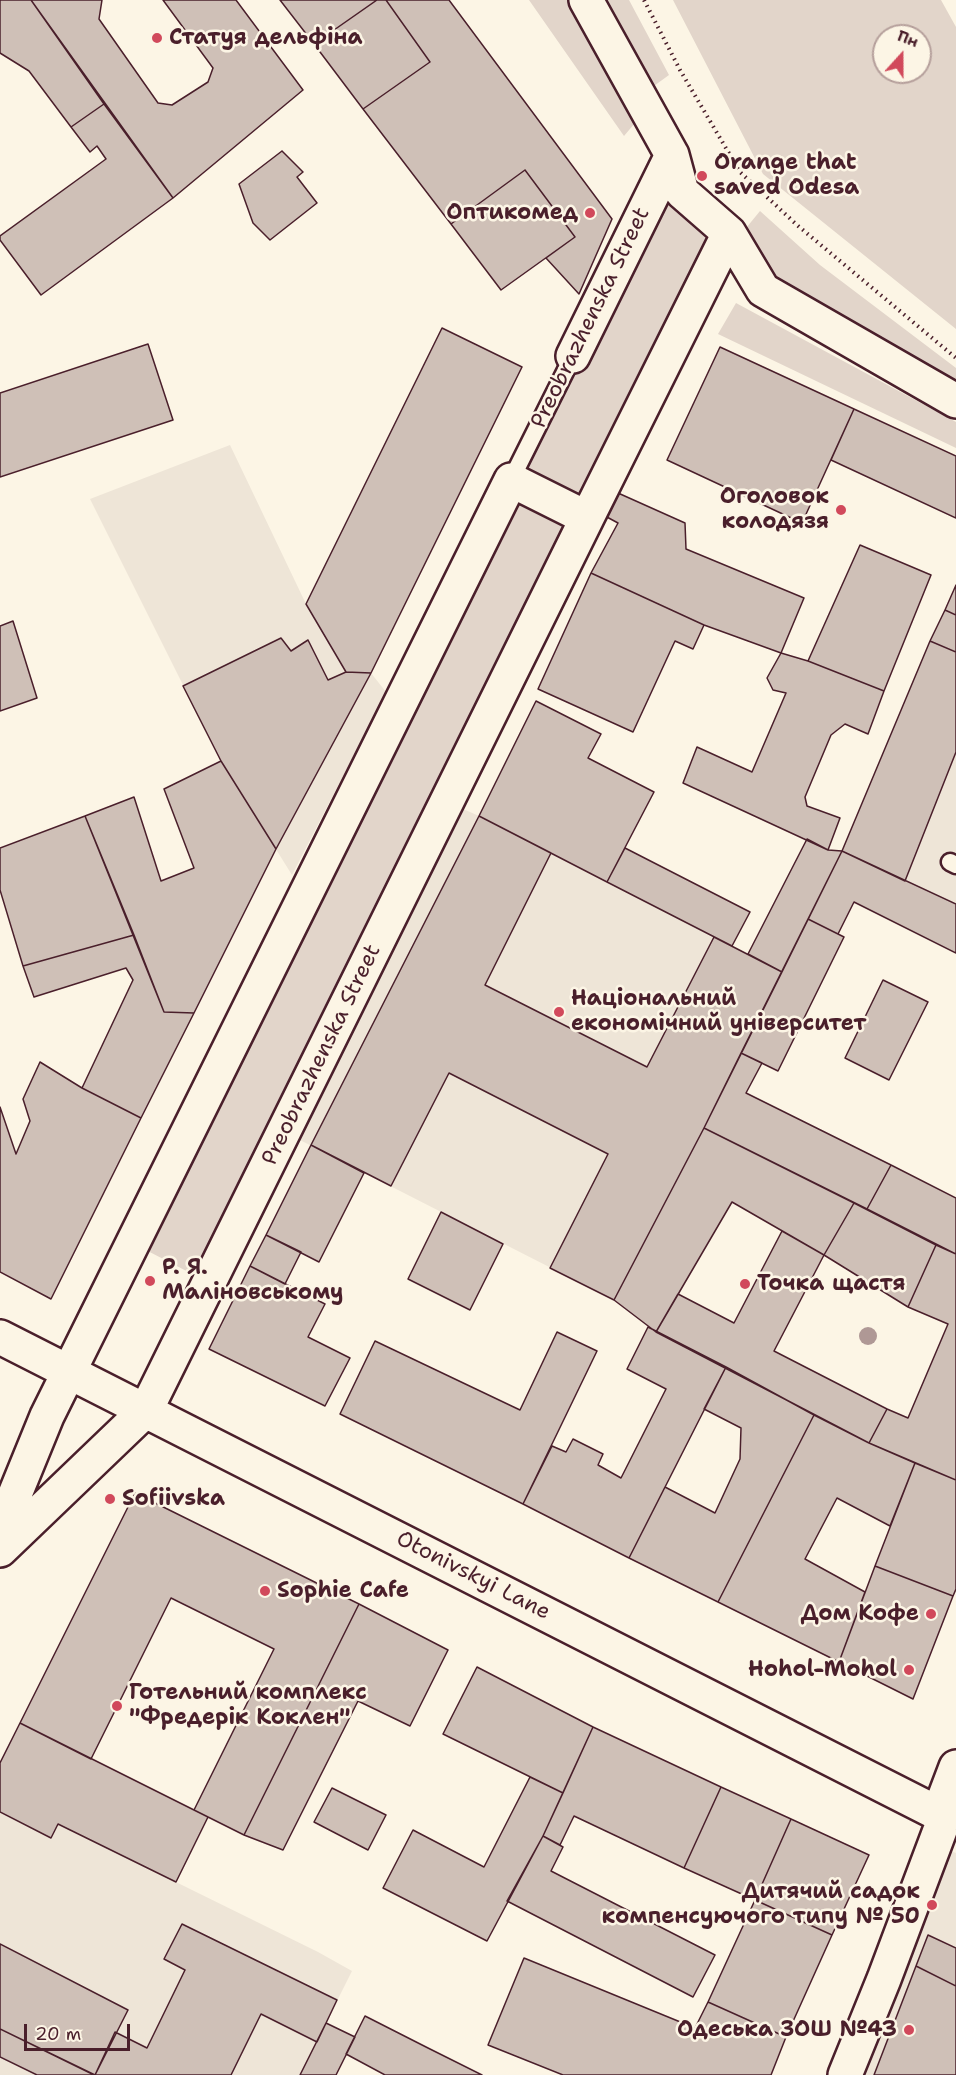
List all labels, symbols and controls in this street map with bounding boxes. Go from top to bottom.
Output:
north arrow [872,24,932,84]
place label: Статуя дельфіна [169,25,362,51]
text: Пн [894,25,922,52]
marker: Статуя дельфіна [150,31,164,45]
place label: Orange that saved Odesa [714,150,859,202]
marker: Orange that saved Odesa [695,169,709,183]
place label: Оптикомед [446,200,578,226]
street label: Preobrazhenska Street [526,203,656,433]
marker: Оптикомед [583,206,597,220]
place label: Оголовок колодязя [720,484,829,536]
marker: Оголовок колодязя [834,503,848,517]
street label: Preobrazhenska Street [257,940,387,1170]
place label: Національний економічний університет [571,986,866,1038]
marker: Національний економічний університет [552,1005,566,1019]
place label: Р. Я. Маліновському [162,1255,343,1306]
place label: Точка щастя [757,1271,905,1297]
marker: Р. Я. Маліновському [143,1274,157,1288]
marker: Точка щастя [738,1277,752,1291]
place label: Sofiivska [122,1486,225,1512]
marker: Sofiivska [103,1492,117,1506]
street label: Otonivskyi Lane [392,1526,554,1626]
place label: Sophie Cafe [277,1578,409,1604]
marker: Sophie Cafe [258,1584,272,1598]
place label: Дом Кофе [801,1601,919,1627]
marker: Дом Кофе [924,1607,938,1621]
place label: Hohol-Mohol [748,1657,897,1683]
marker: Hohol-Mohol [902,1663,916,1677]
place label: Готельний комплекс "Фредерік Коклен" [129,1680,367,1732]
marker: Готельний комплекс "Фредерік Коклен" [110,1699,124,1713]
place label: Дитячий садок компенсуючого типу № 50 [602,1879,920,1930]
marker: Дитячий садок компенсуючого типу № 50 [925,1898,939,1912]
scale bar [27,2012,134,2050]
place label: Одеська ЗОШ №43 [677,2017,897,2043]
text: 20 m [35,2022,81,2046]
marker: Одеська ЗОШ №43 [902,2023,916,2037]

